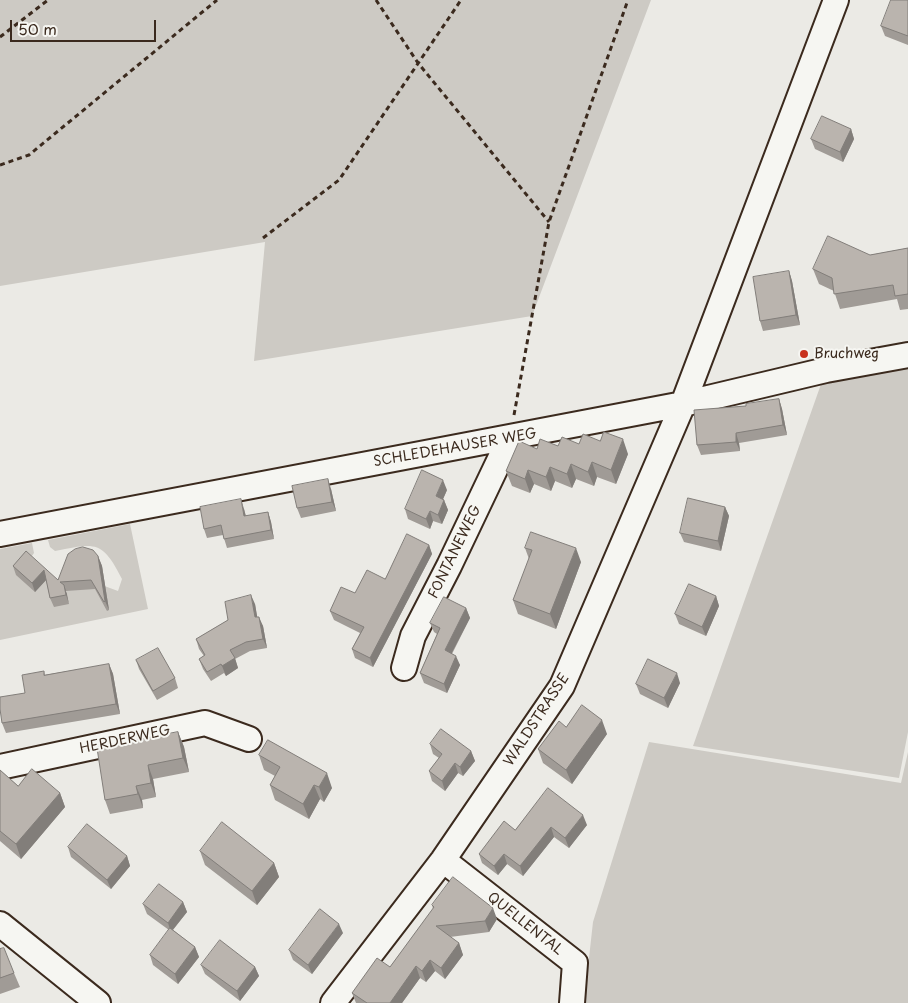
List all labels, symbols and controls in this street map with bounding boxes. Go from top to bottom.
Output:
scale bar [12,10,159,42]
text: 50 m [18,17,57,40]
place label: Bruchweg [814,346,879,362]
marker: Bruchweg [798,348,810,360]
street label: SCHLEDEHAUSER WEG [372,425,538,471]
street label: FONTANEWEG [425,503,485,601]
street label: WALDSTRASSE [501,671,573,769]
street label: HERDERWEG [78,722,172,758]
street label: QUELLENTAL [484,889,566,959]

